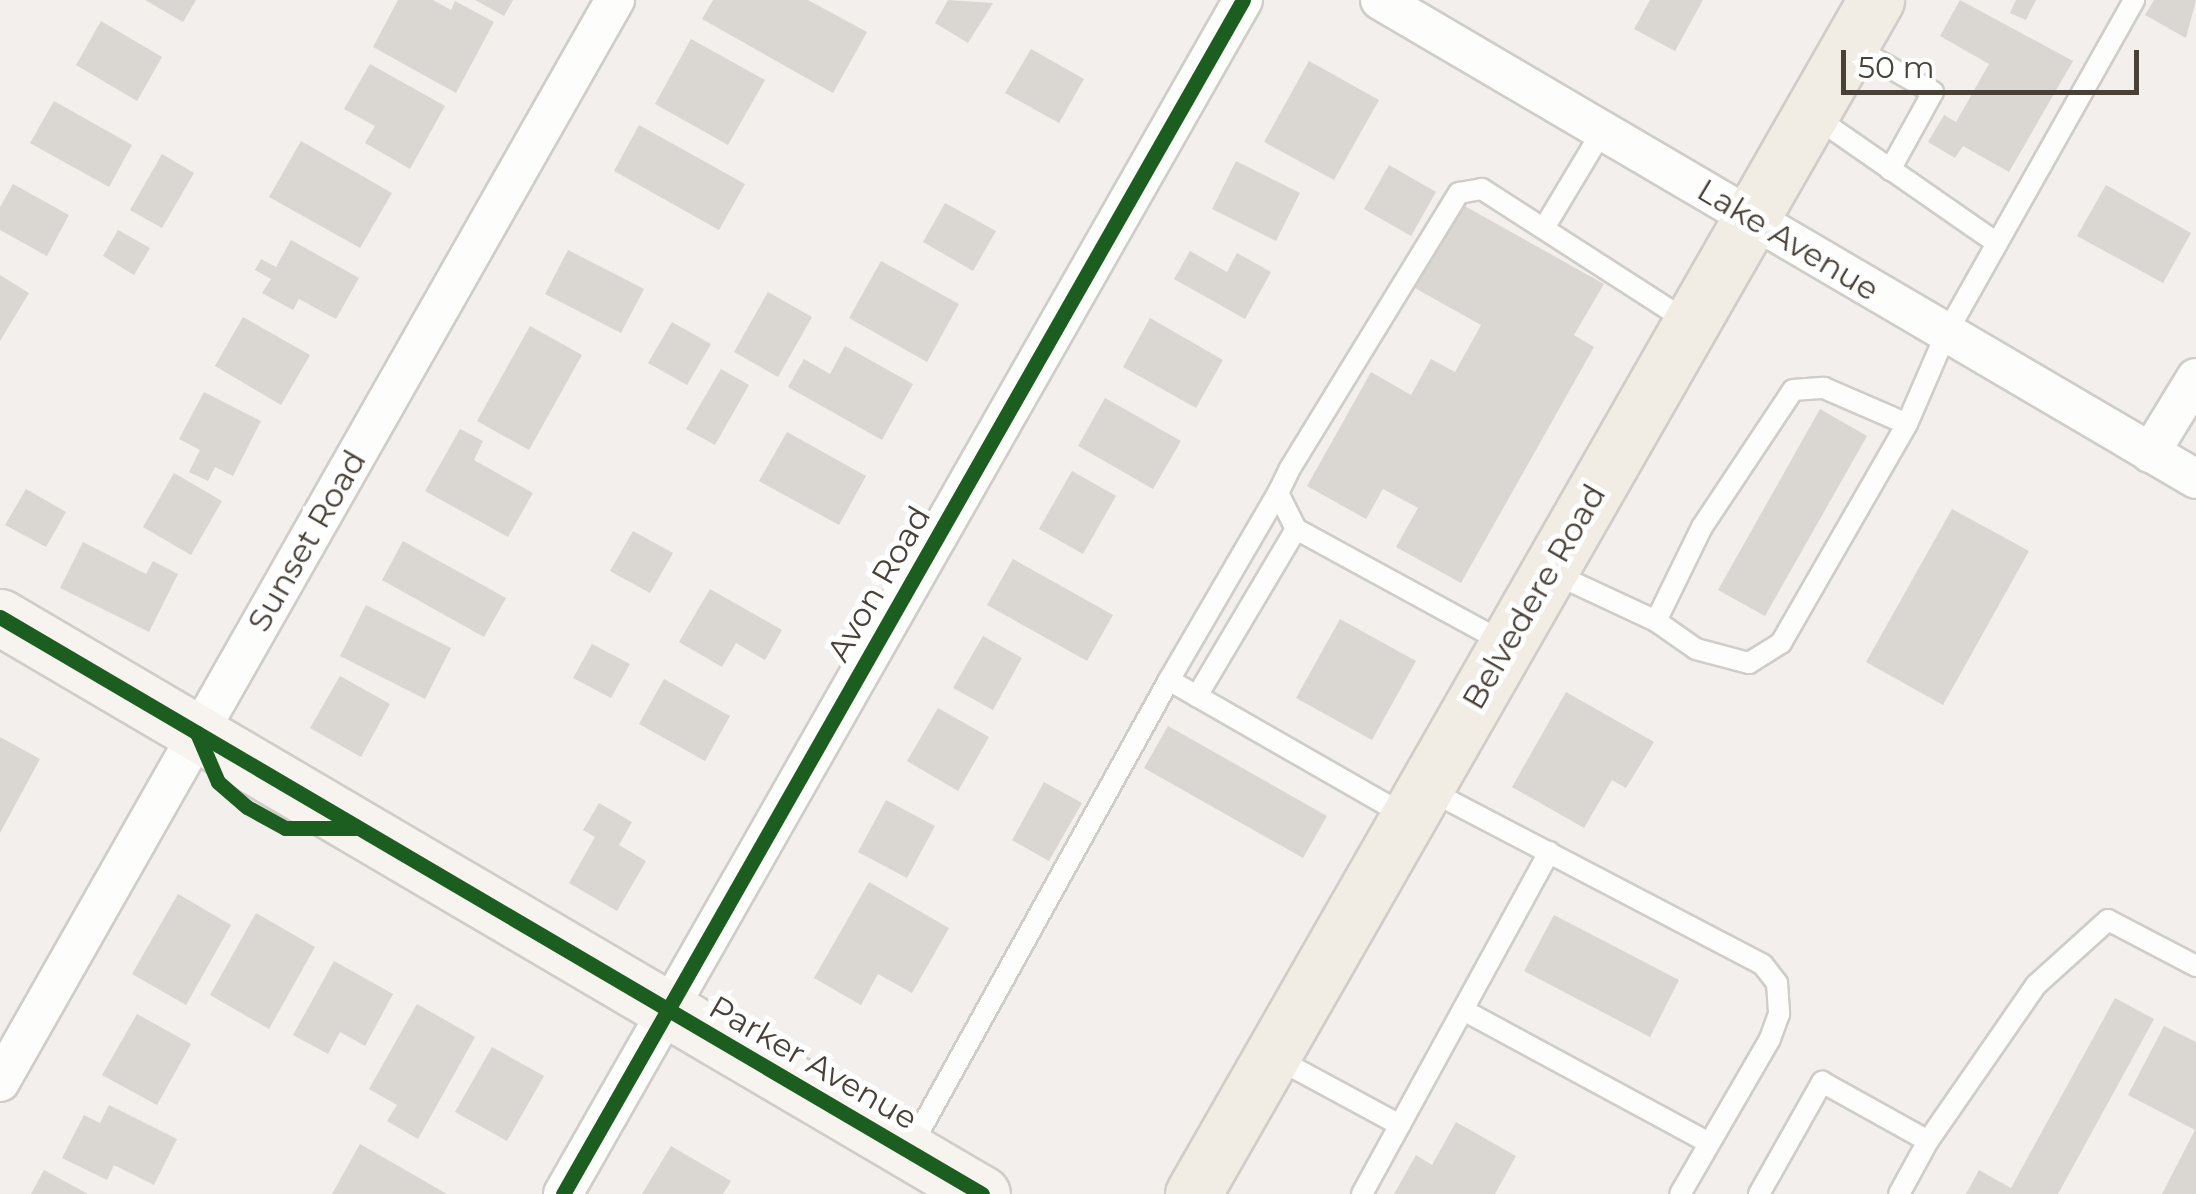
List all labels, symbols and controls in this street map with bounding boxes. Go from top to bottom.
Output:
scale bar [1846,30,2144,92]
text: 50 m [1858,49,1935,86]
street label: Lake Avenue [1690,171,1886,309]
street label: Sunset Road [240,444,374,638]
street label: Belvedere Road [1454,478,1614,716]
street label: Avon Road [819,500,939,668]
street label: Parker Avenue [702,988,924,1138]

